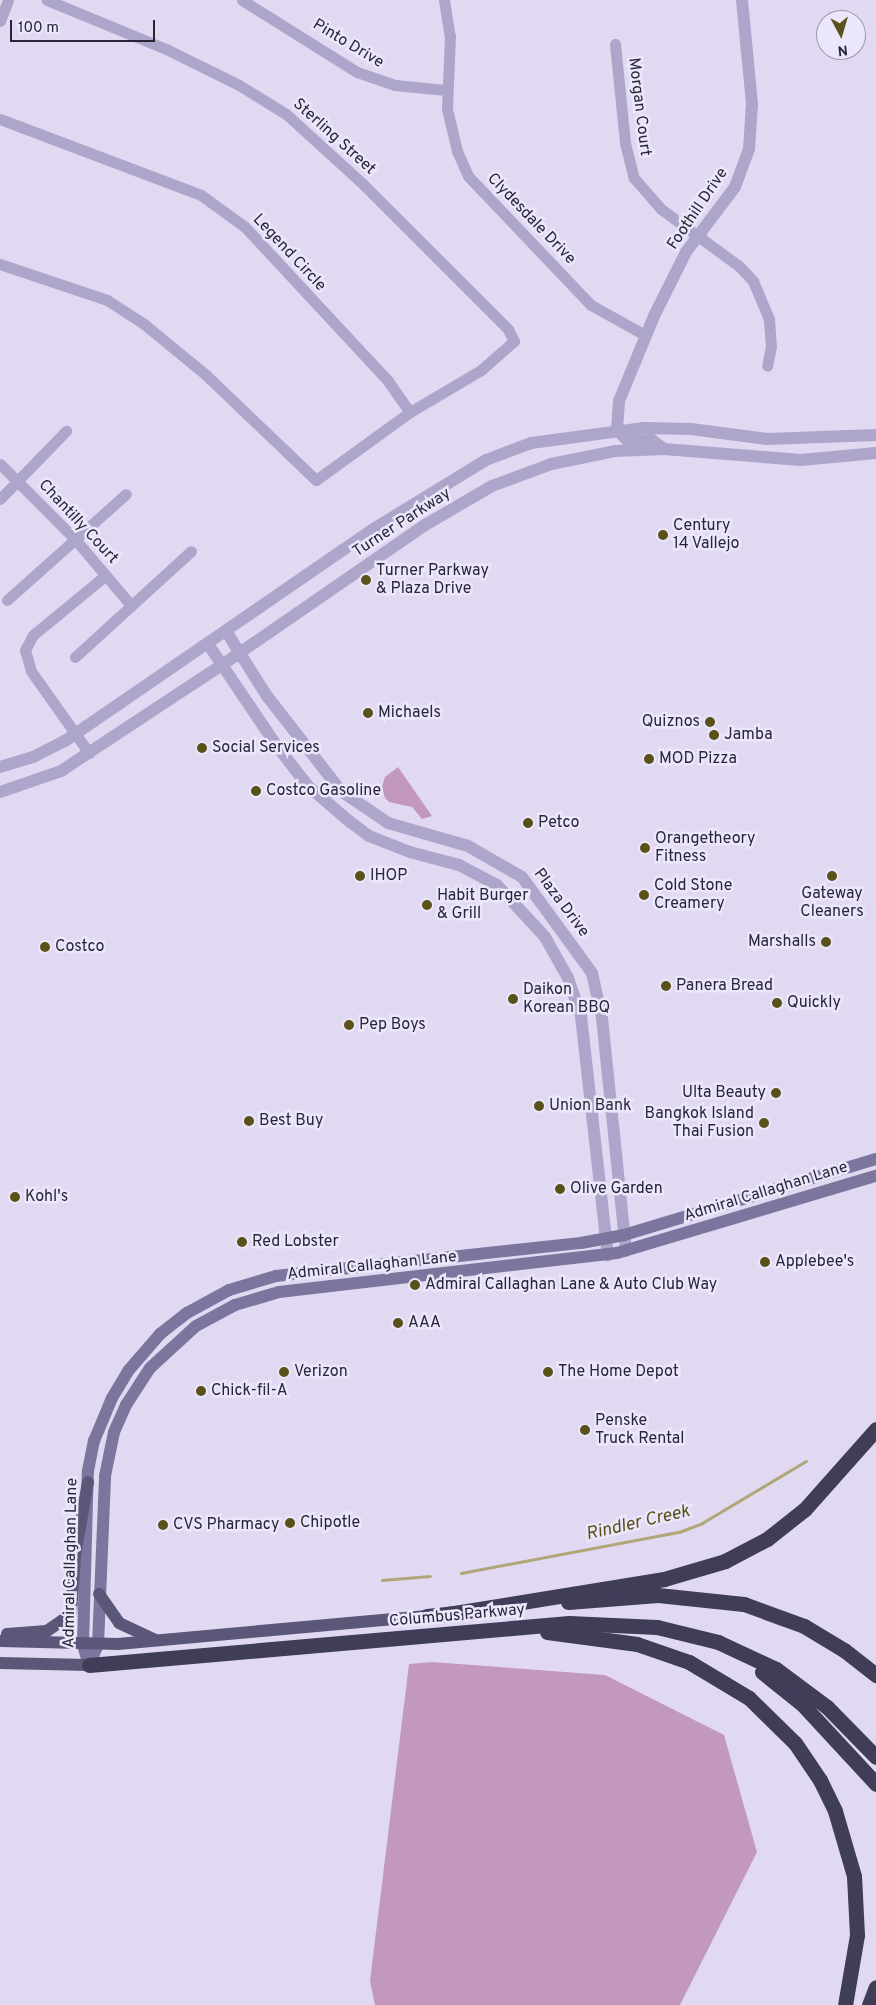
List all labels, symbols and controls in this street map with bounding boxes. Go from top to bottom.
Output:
scale bar [12,10,158,42]
north arrow [816,10,866,60]
street label: Pinto Drive [309,15,387,73]
text: 100 m [18,19,59,38]
text: N [837,40,848,58]
street label: Morgan Court [623,57,655,157]
street label: Sterling Street [289,95,379,179]
street label: Foothill Drive [664,164,732,254]
street label: Clydesdale Drive [483,169,579,269]
street label: Legend Circle [248,210,330,296]
street label: Chantilly Court [34,476,122,568]
street label: Turner Parkway [349,484,455,562]
place label: Century 14 Vallejo [673,516,740,554]
marker: Century 14 Vallejo [657,529,669,541]
place label: Turner Parkway & Plaza Drive [376,561,489,599]
marker: Turner Parkway & Plaza Drive [360,574,372,586]
place label: Michaels [378,703,441,723]
marker: Michaels [362,707,374,719]
place label: Quiznos [642,712,700,732]
marker: Quiznos [704,716,716,728]
place label: Jamba [724,725,773,745]
marker: Jamba [708,729,720,741]
place label: Social Services [212,738,320,758]
marker: Social Services [196,742,208,754]
place label: MOD Pizza [659,749,737,769]
marker: MOD Pizza [643,753,655,765]
place label: Costco Gasoline [266,781,381,801]
marker: Costco Gasoline [250,785,262,797]
place label: Petco [538,813,580,833]
marker: Petco [522,817,534,829]
place label: Orangetheory Fitness [655,829,755,867]
marker: Orangetheory Fitness [639,842,651,854]
street label: Plaza Drive [529,865,593,941]
place label: IHOP [370,866,407,886]
marker: IHOP [354,870,366,882]
marker: Gateway Cleaners [826,870,838,882]
place label: Cold Stone Creamery [654,876,732,914]
place label: Gateway Cleaners [800,884,864,922]
place label: Habit Burger & Grill [437,886,528,924]
marker: Cold Stone Creamery [638,889,650,901]
marker: Habit Burger & Grill [421,899,433,911]
place label: Marshalls [748,932,816,952]
marker: Marshalls [820,936,832,948]
place label: Costco [55,937,104,957]
marker: Costco [39,941,51,953]
place label: Panera Bread [676,976,773,996]
place label: Daikon Korean BBQ [523,980,610,1018]
marker: Panera Bread [660,980,672,992]
marker: Daikon Korean BBQ [507,993,519,1005]
place label: Quickly [787,993,841,1013]
marker: Quickly [771,997,783,1009]
place label: Pep Boys [359,1015,426,1035]
marker: Pep Boys [343,1019,355,1031]
place label: Ulta Beauty [682,1083,766,1103]
marker: Ulta Beauty [770,1087,782,1099]
place label: Union Bank [549,1096,631,1116]
marker: Union Bank [533,1100,545,1112]
place label: Bangkok Island Thai Fusion [645,1104,754,1142]
place label: Best Buy [259,1111,323,1131]
marker: Best Buy [243,1115,255,1127]
marker: Bangkok Island Thai Fusion [758,1117,770,1129]
street label: Admiral Callaghan Lane [682,1158,850,1226]
place label: Olive Garden [570,1179,663,1199]
marker: Olive Garden [554,1183,566,1195]
place label: Kohl's [25,1187,68,1207]
marker: Kohl's [9,1191,21,1203]
place label: Red Lobster [252,1232,339,1252]
marker: Red Lobster [236,1236,248,1248]
street label: Admiral Callaghan Lane [286,1248,458,1284]
place label: Applebee's [775,1252,854,1272]
marker: Applebee's [759,1256,771,1268]
place label: Admiral Callaghan Lane & Auto Club Way [425,1275,718,1295]
marker: Admiral Callaghan Lane & Auto Club Way [409,1279,421,1291]
place label: AAA [408,1313,441,1333]
marker: AAA [392,1317,404,1329]
place label: Verizon [294,1362,348,1382]
place label: The Home Depot [558,1362,679,1382]
marker: Verizon [278,1366,290,1378]
marker: The Home Depot [542,1366,554,1378]
place label: Chick-fil-A [211,1381,287,1401]
marker: Chick-fil-A [195,1385,207,1397]
place label: Penske Truck Rental [595,1411,684,1449]
marker: Penske Truck Rental [579,1424,591,1436]
street label: Admiral Callaghan Lane [60,1478,82,1648]
water label: Rindler Creek [584,1502,692,1546]
place label: Chipotle [300,1513,360,1533]
place label: CVS Pharmacy [173,1515,279,1535]
marker: Chipotle [284,1517,296,1529]
marker: CVS Pharmacy [157,1519,169,1531]
street label: Columbus Parkway [388,1600,526,1632]

